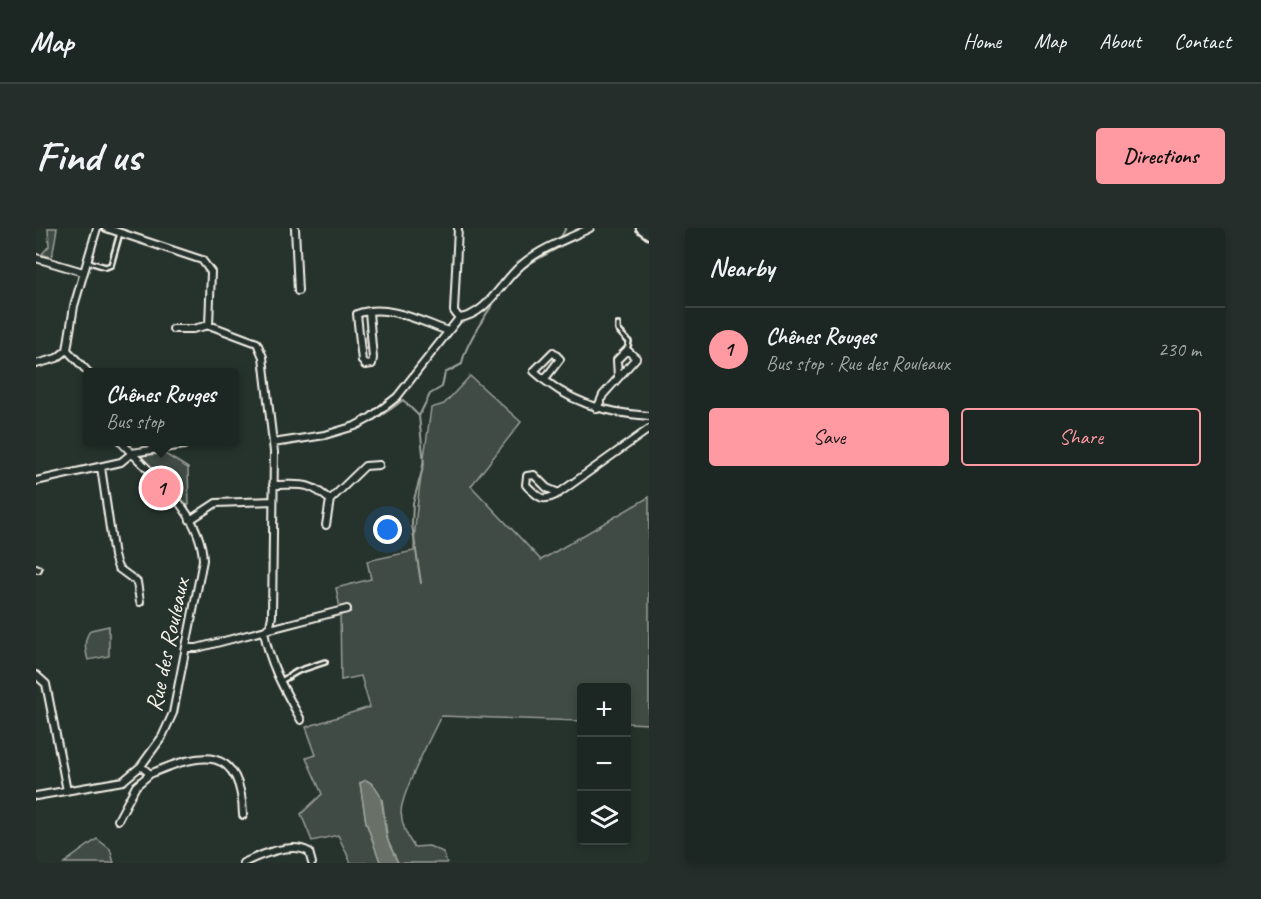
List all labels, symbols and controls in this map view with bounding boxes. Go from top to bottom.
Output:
text: Map [30,24,73,59]
text: Home [963,28,1001,54]
text: Map [1034,28,1066,54]
text: About [1099,28,1141,54]
text: Contact [1174,28,1231,54]
button: Directions [1096,128,1225,184]
text: Find us [36,130,141,183]
text: Nearby [709,251,774,284]
text: Chênes Rouges [766,323,875,351]
text: 1 [724,337,733,362]
text: 230 m [1158,337,1201,362]
text: Bus stop · Rue des Rouleaux [766,351,950,376]
popup [83,368,239,446]
text: Chênes Rouges [106,381,216,409]
button: Save [709,408,949,466]
button: Share [961,408,1201,466]
text: Bus stop [106,409,164,434]
pin: 1 [142,466,180,510]
your location [373,515,402,544]
street label: Rue des Rouleaux [138,574,196,714]
map controls [577,683,631,845]
button: + [577,683,631,737]
button: − [577,737,631,791]
button: layers [577,791,631,845]

